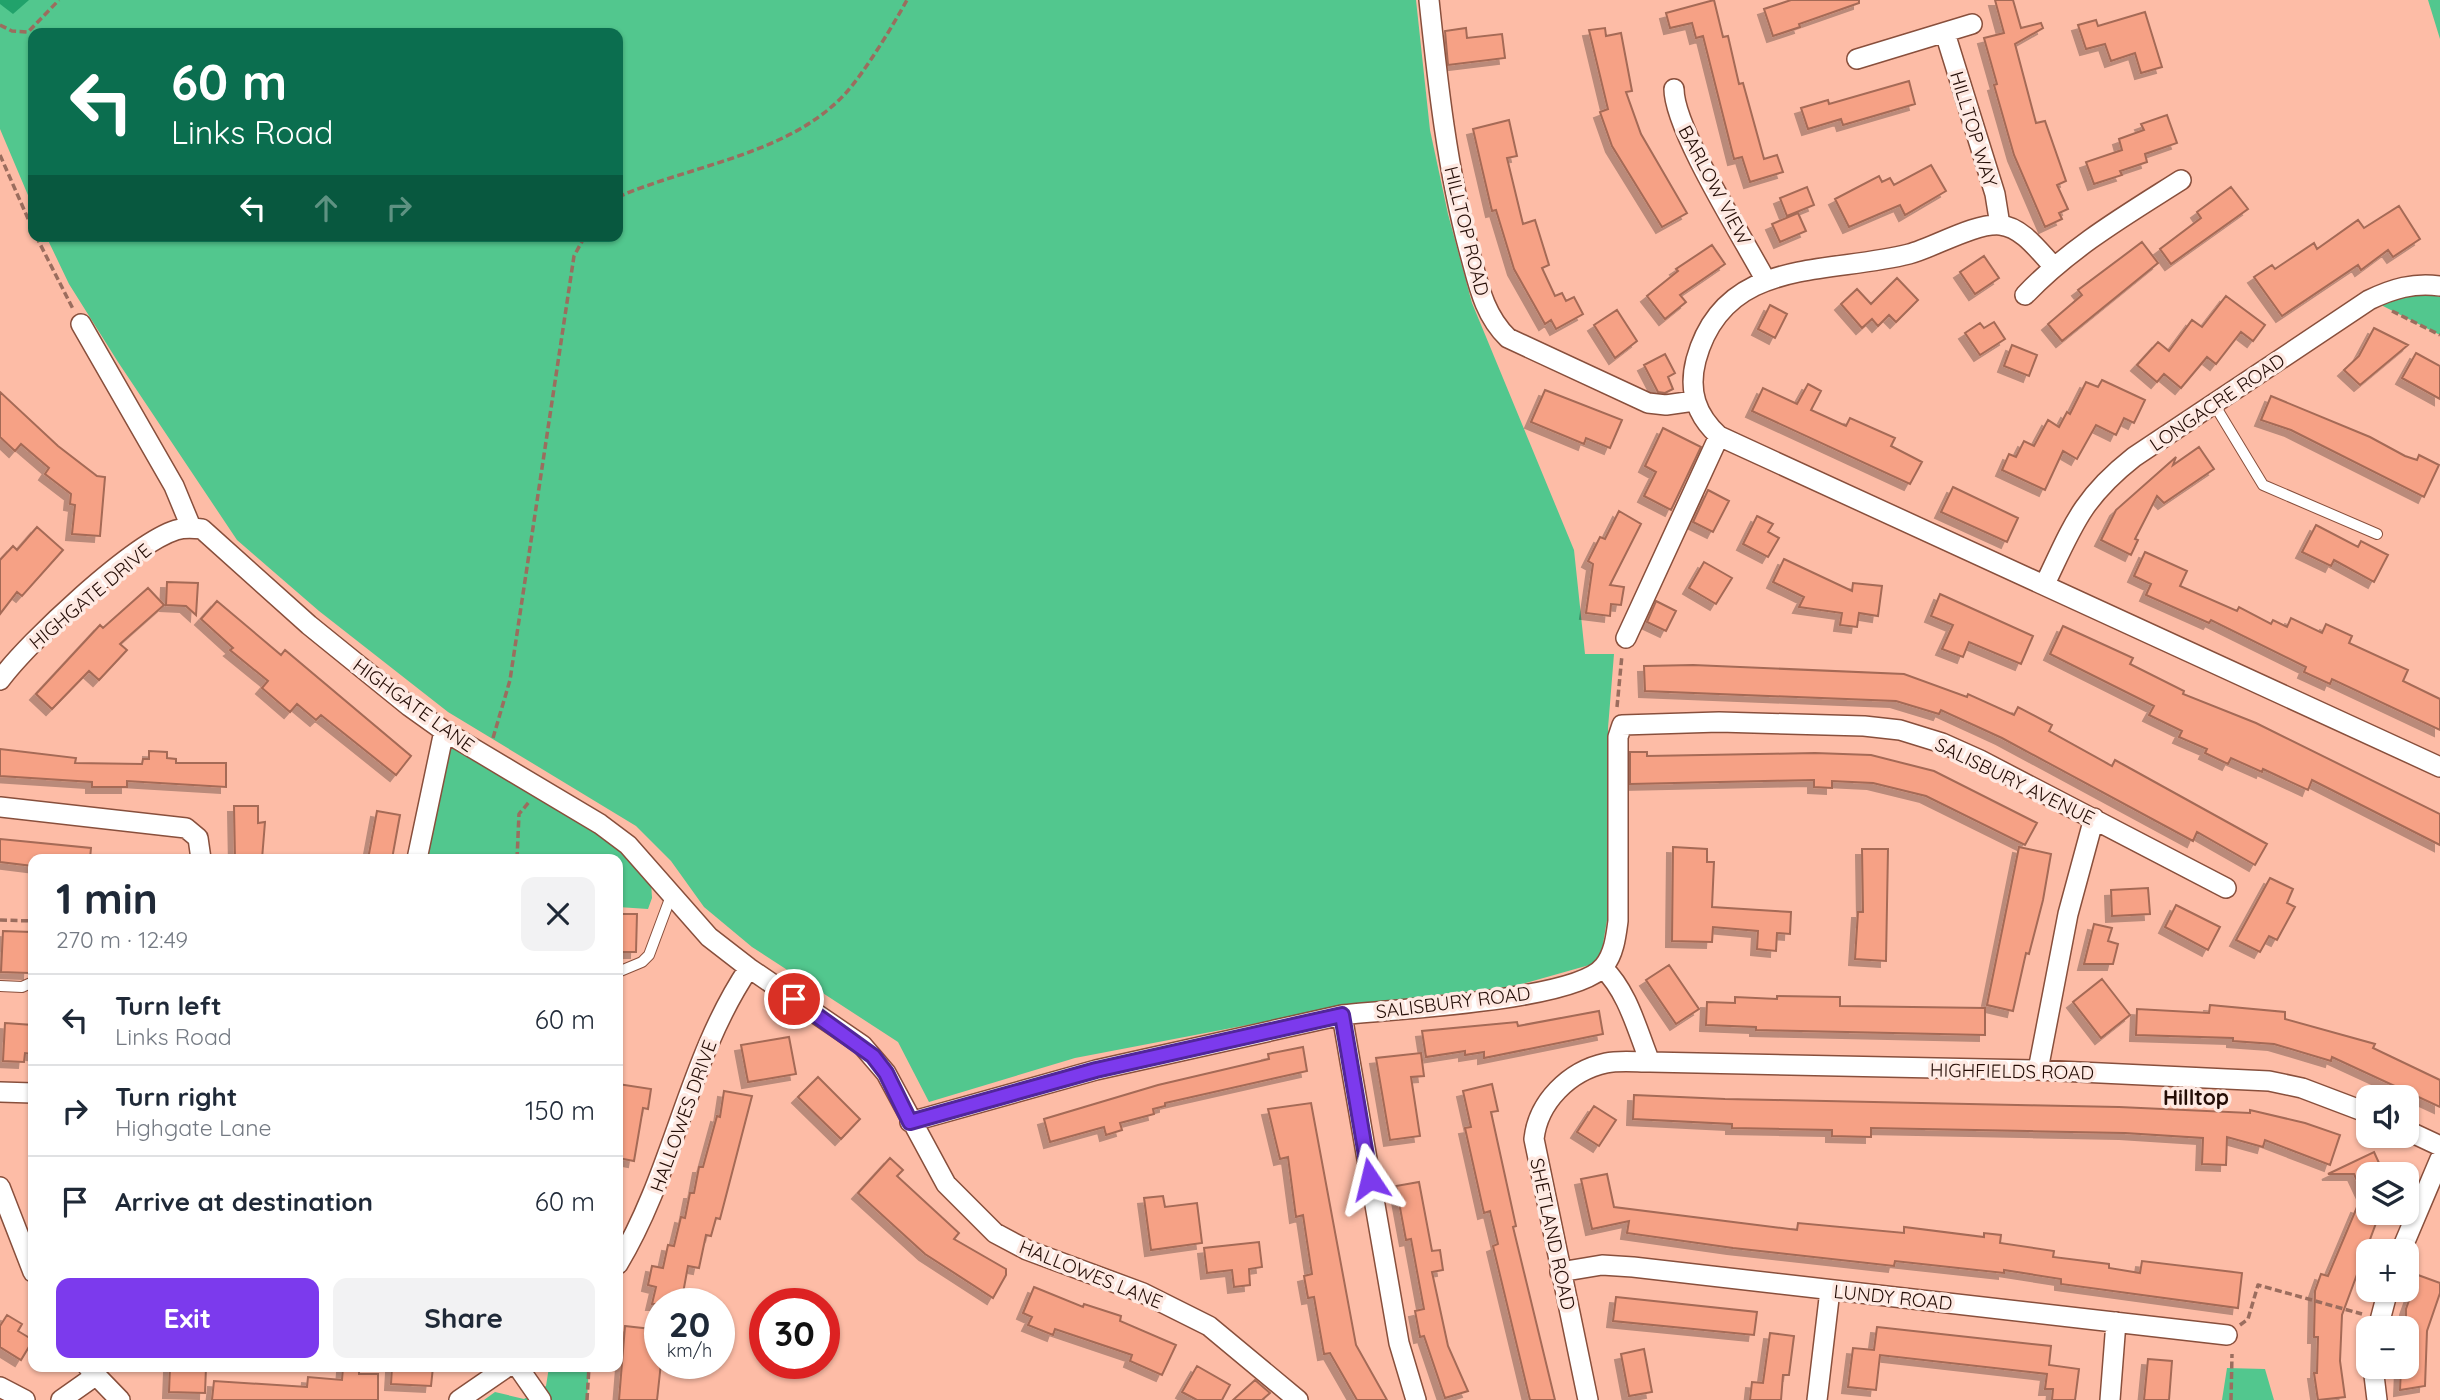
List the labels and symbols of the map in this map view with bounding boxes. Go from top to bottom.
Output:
street label: HILLTOP WAY [1945,68,2003,190]
street label: BARLOW VIEW [1673,121,1757,249]
street label: HILLTOP ROAD [1439,164,1495,298]
street label: LONGACRE ROAD [2145,348,2289,456]
street label: HIGHGATE DRIVE [24,538,156,654]
street label: HIGHGATE LANE [349,653,479,757]
street label: SALISBURY AVENUE [1931,732,2099,830]
pin [764,969,824,1029]
street label: SALISBURY ROAD [1374,981,1532,1023]
street label: HALLOWES DRIVE [644,1037,722,1195]
street label: HIGHFIELDS ROAD [1930,1058,2094,1084]
district label: Hilltop [2163,1084,2229,1110]
position arrow [1333,1142,1407,1216]
street label: SHETLAND ROAD [1525,1156,1581,1312]
street label: HALLOWES LANE [1016,1234,1166,1314]
street label: LUNDY ROAD [1833,1279,1953,1315]
speed limit sign: 30 [749,1288,840,1379]

